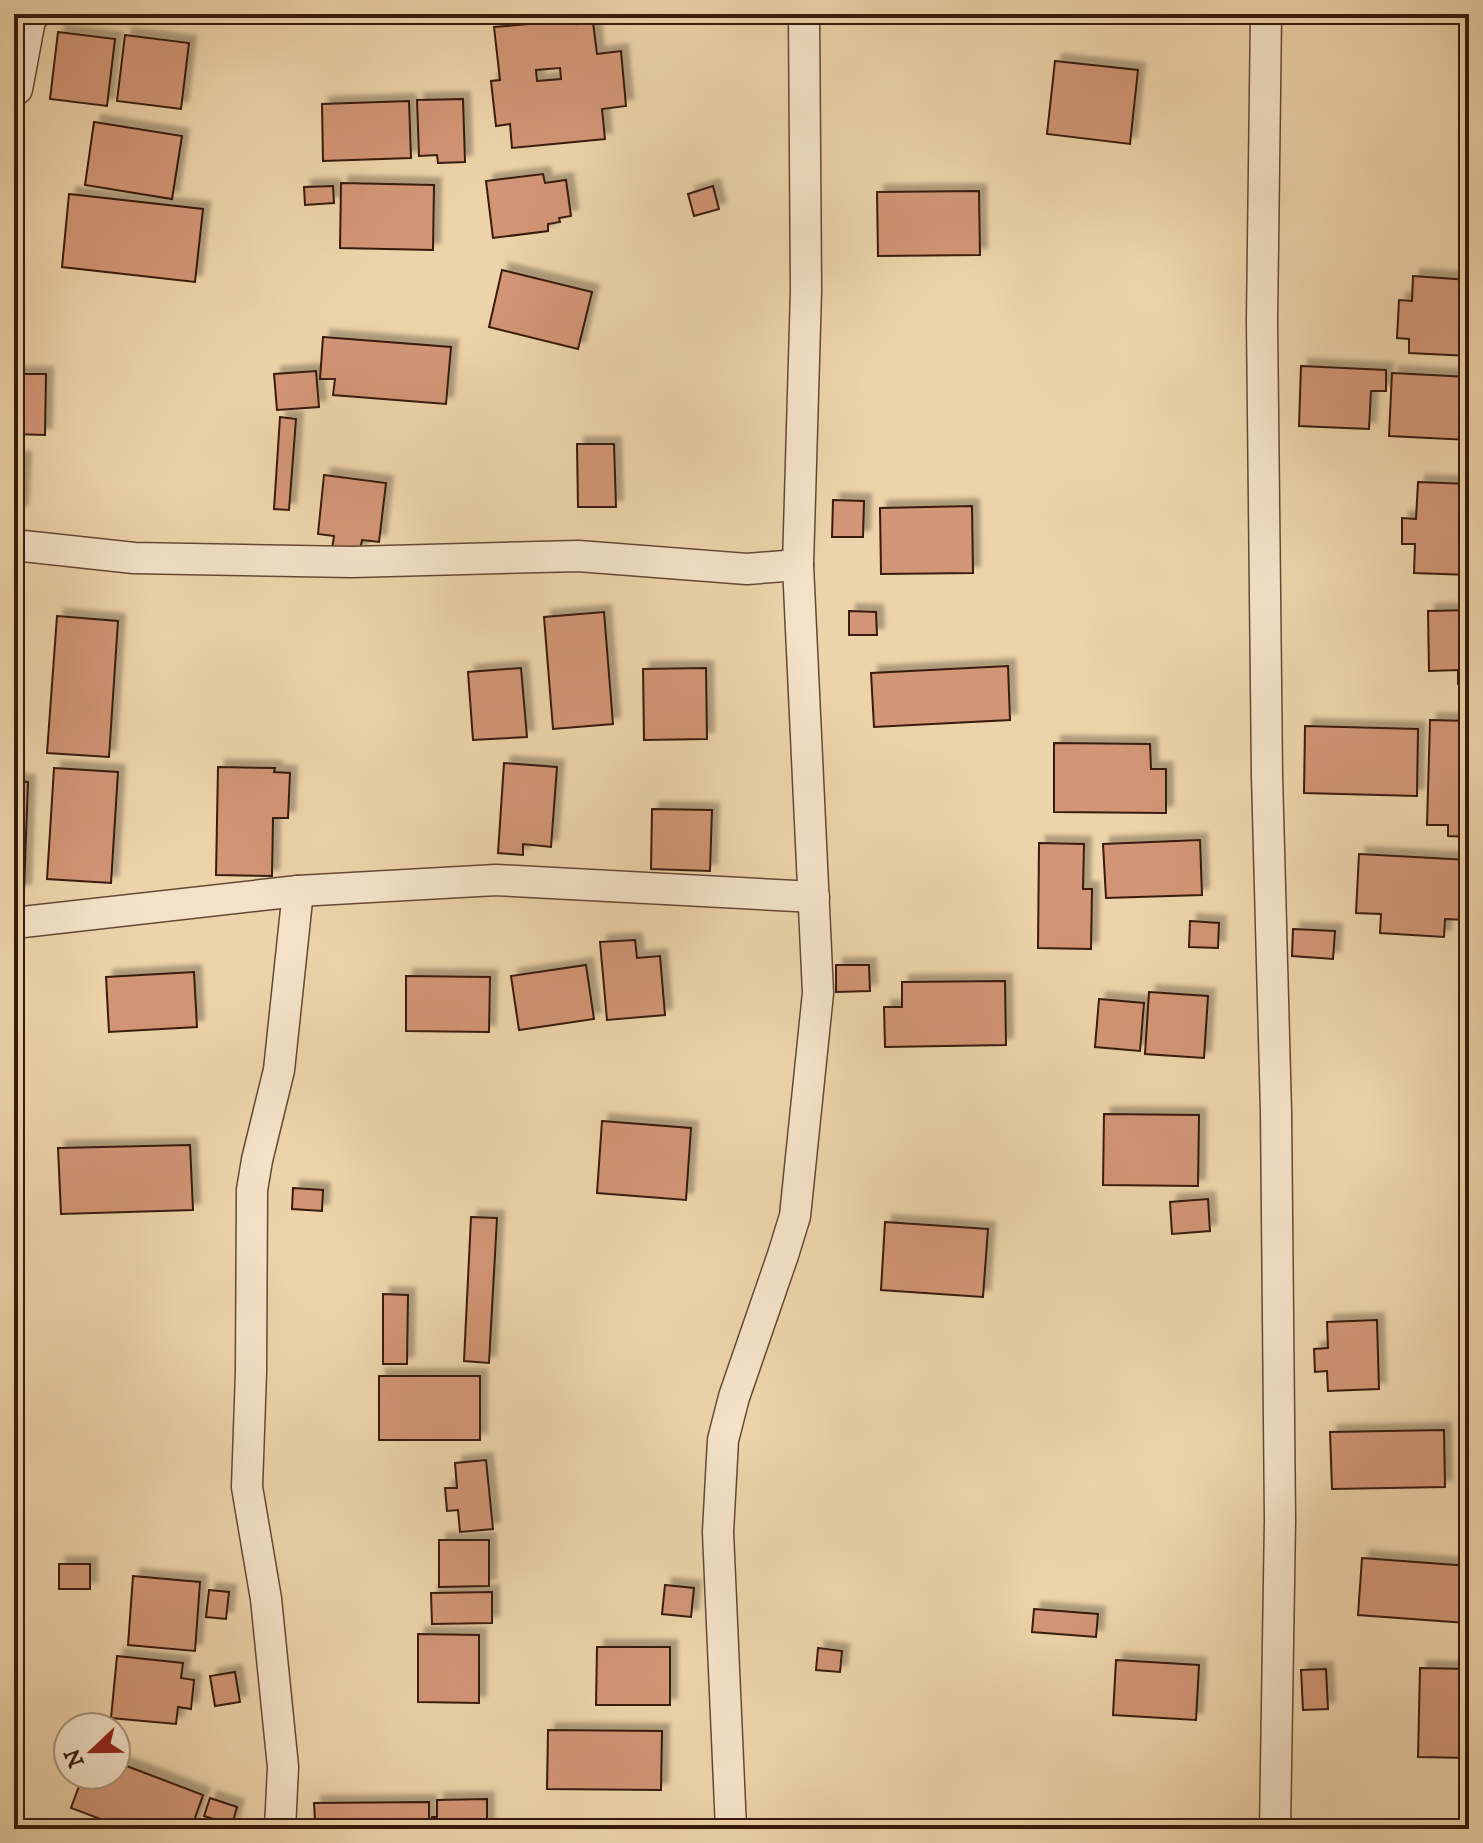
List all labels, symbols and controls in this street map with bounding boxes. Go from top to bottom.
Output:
north arrow [52,1711,132,1791]
text: N [59,1744,91,1771]

